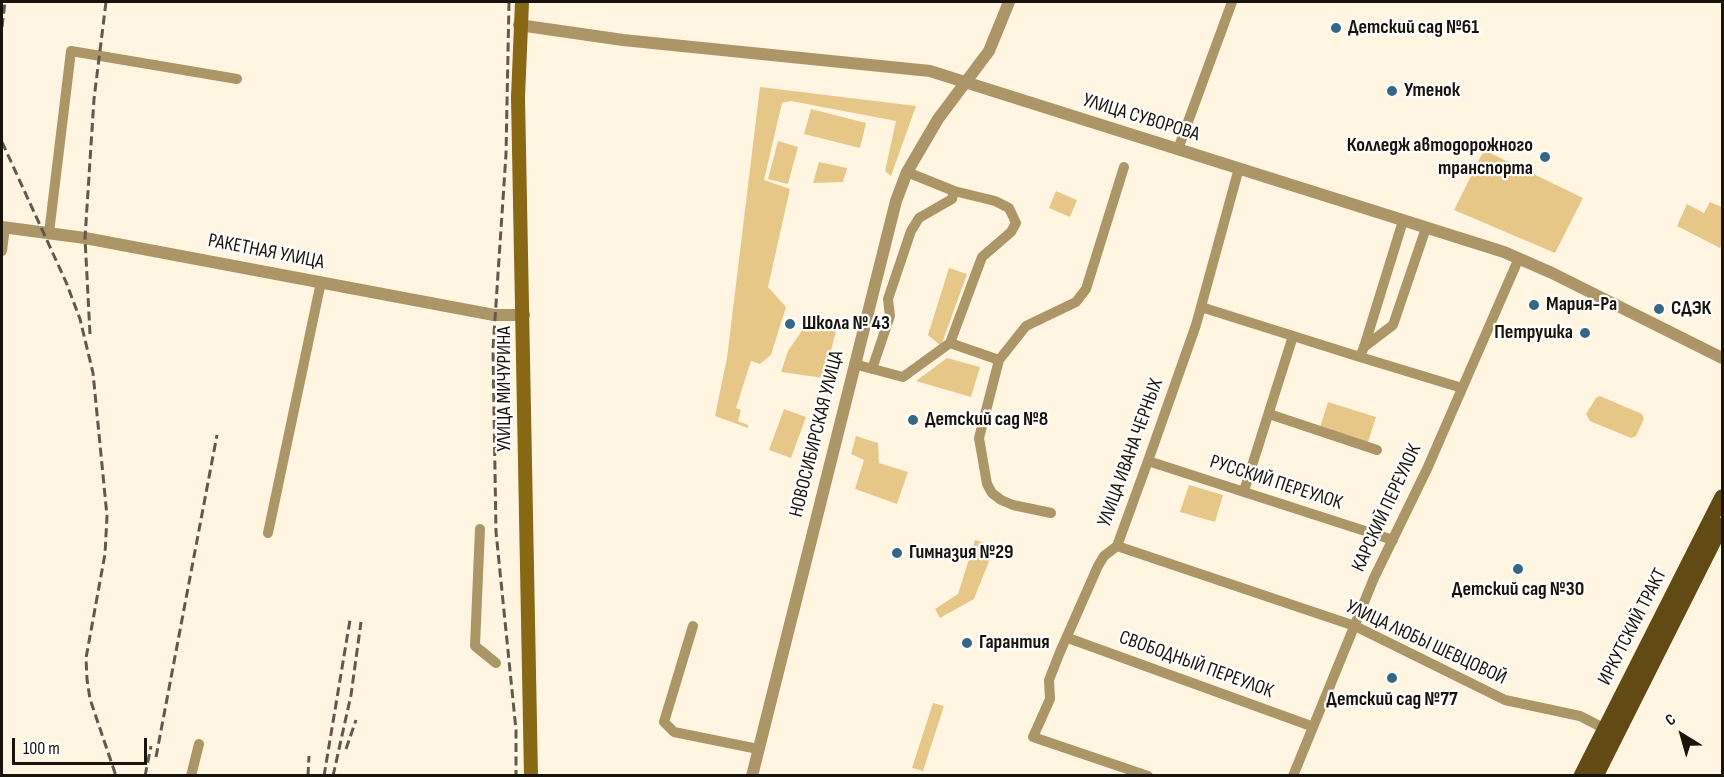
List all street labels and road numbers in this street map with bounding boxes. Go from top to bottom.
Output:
street label: УЛИЦА СУВОРОВА [1080,89,1202,147]
street label: РАКЕТНАЯ УЛИЦА [206,229,326,275]
street label: УЛИЦА МИЧУРИНА [493,326,517,452]
street label: НОВОСИБИРСКАЯ УЛИЦА [785,348,849,520]
street label: УЛИЦА ИВАНА ЧЕРНЫХ [1093,376,1169,530]
street label: КАРСКИЙ ПЕРЕУЛОК [1347,440,1427,576]
street label: РУССКИЙ ПЕРЕУЛОК [1207,450,1345,516]
street label: ИРКУТСКИЙ ТРАКТ [1593,565,1673,689]
street label: УЛИЦА ЛЮБЫ ШЕВЦОВОЙ [1342,595,1510,691]
street label: СВОБОДНЫЙ ПЕРЕУЛОК [1116,626,1276,704]

